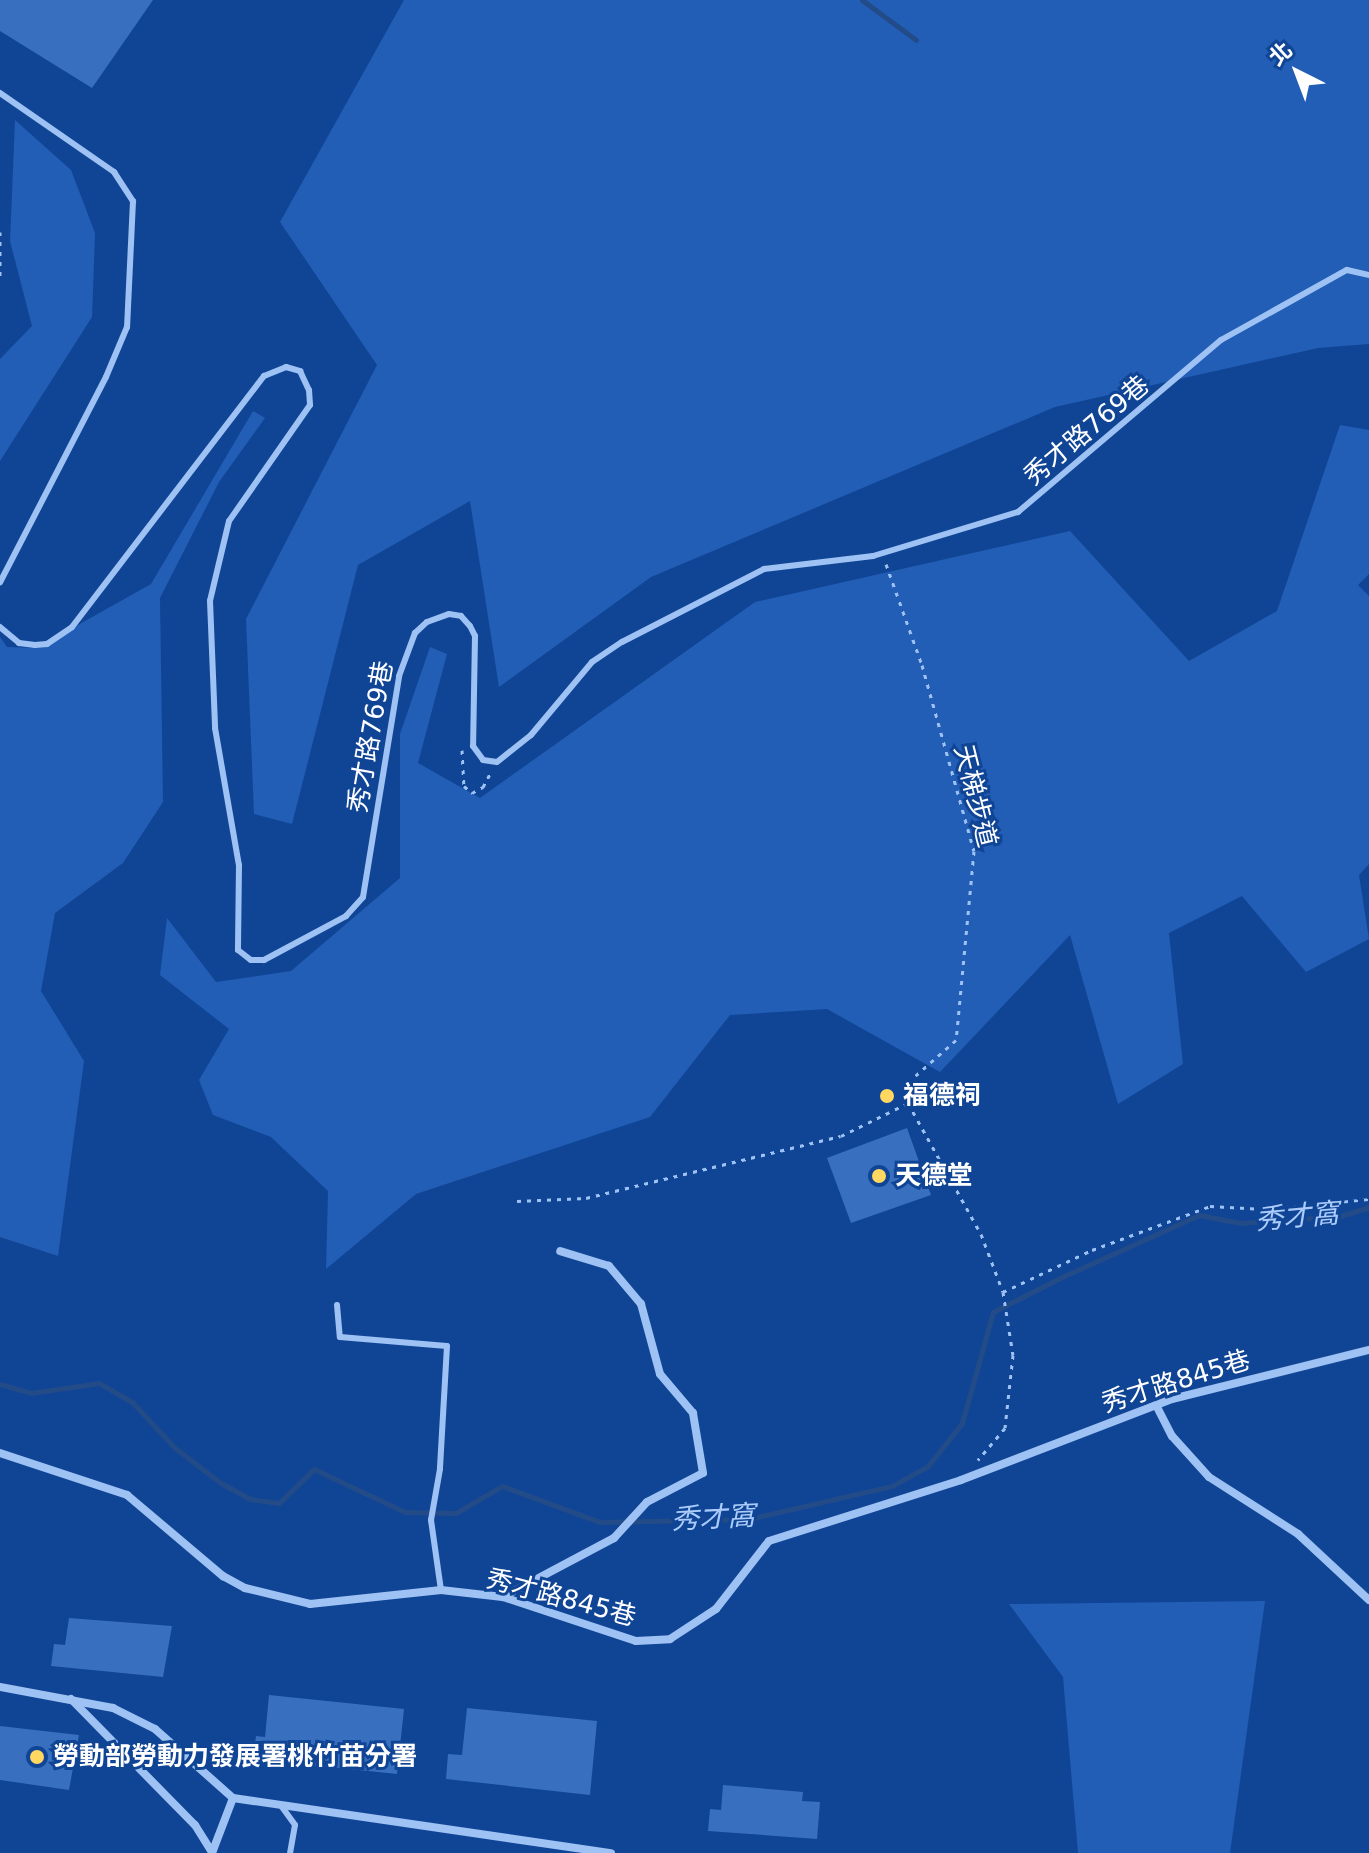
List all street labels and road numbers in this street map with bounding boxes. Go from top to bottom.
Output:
street label: 秀才路769巷 [1018,370,1156,492]
street label: 秀才路769巷 [342,659,400,815]
street label: 天梯步道 [947,742,1003,850]
street label: 秀才路845巷 [1098,1345,1254,1419]
street label: 秀才路845巷 [483,1563,639,1633]

